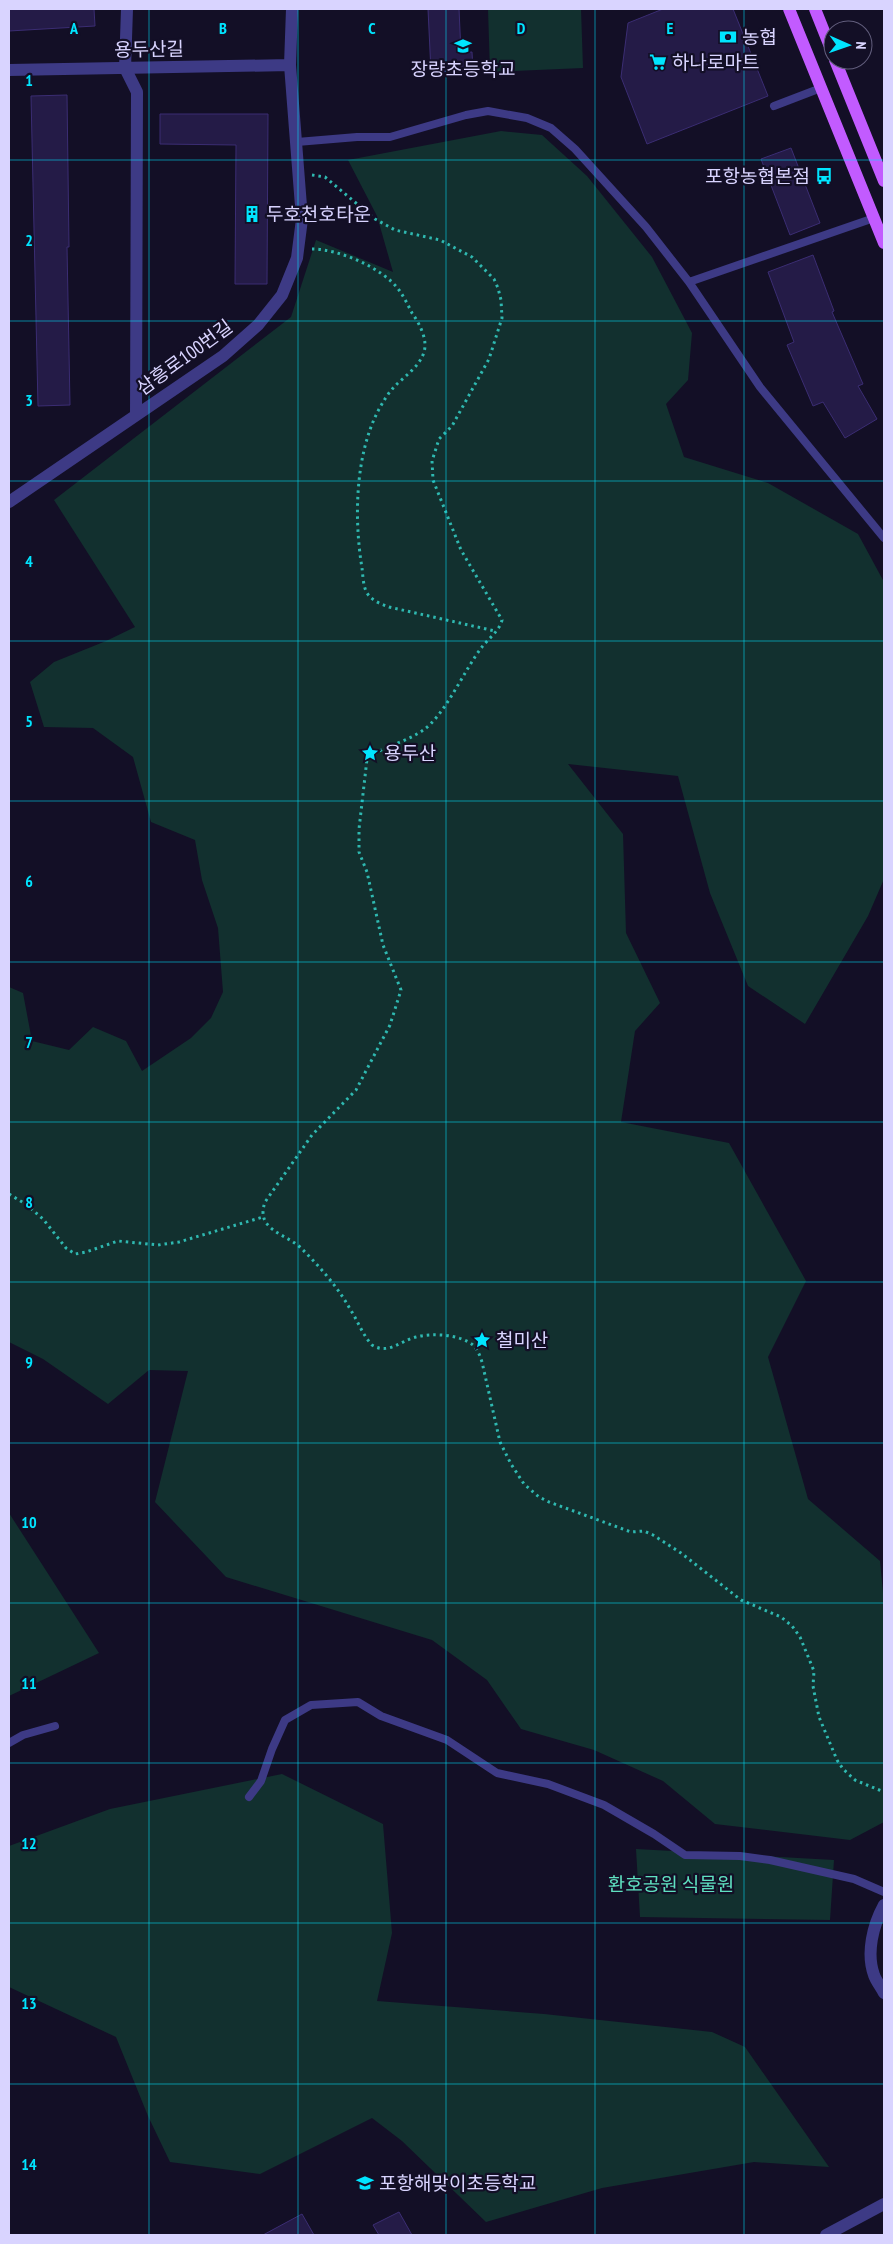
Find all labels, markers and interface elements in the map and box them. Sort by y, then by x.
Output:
text: A [69,18,79,38]
text: B [219,18,227,38]
text: C [368,18,376,38]
text: D [517,18,526,38]
text: E [667,18,674,38]
north arrow [823,20,873,70]
place label: 농협 [742,25,777,49]
bank icon: 농협 [718,27,738,47]
street label: 용두산길 [114,36,184,62]
school or university icon: 장량초등학교 [453,36,473,56]
text: N [852,41,870,50]
place label: 하나로마트 [672,50,759,74]
supermarket icon: 하나로마트 [648,52,668,72]
place label: 장량초등학교 [411,57,515,81]
text: 1 [25,70,33,90]
place label: 포항농협본점 [705,164,810,188]
bus stop icon: 포항농협본점 [814,166,834,186]
place label: 두호천호타운 [266,202,371,226]
building icon: 두호천호타운 [242,204,262,224]
text: 2 [25,230,33,250]
street label: 삼흥로100번길 [131,314,237,400]
text: 3 [25,390,33,410]
text: 4 [25,551,33,571]
text: 5 [25,711,33,731]
place label: 용두산 [384,741,436,765]
place icon: 용두산 [360,743,380,763]
text: 6 [25,871,33,891]
text: 7 [25,1032,33,1052]
text: 8 [25,1192,33,1212]
place label: 철미산 [496,1328,548,1352]
place icon: 철미산 [472,1330,492,1350]
text: 9 [25,1352,33,1372]
text: 10 [21,1512,37,1532]
text: 11 [21,1673,37,1693]
text: 12 [21,1833,37,1853]
park label: 환호공원 식물원 [608,1872,734,1896]
text: 13 [21,1993,37,2013]
text: 14 [21,2154,37,2174]
place label: 포항해맞이초등학교 [379,2171,536,2195]
school or university icon: 포항해맞이초등학교 [355,2173,375,2193]

